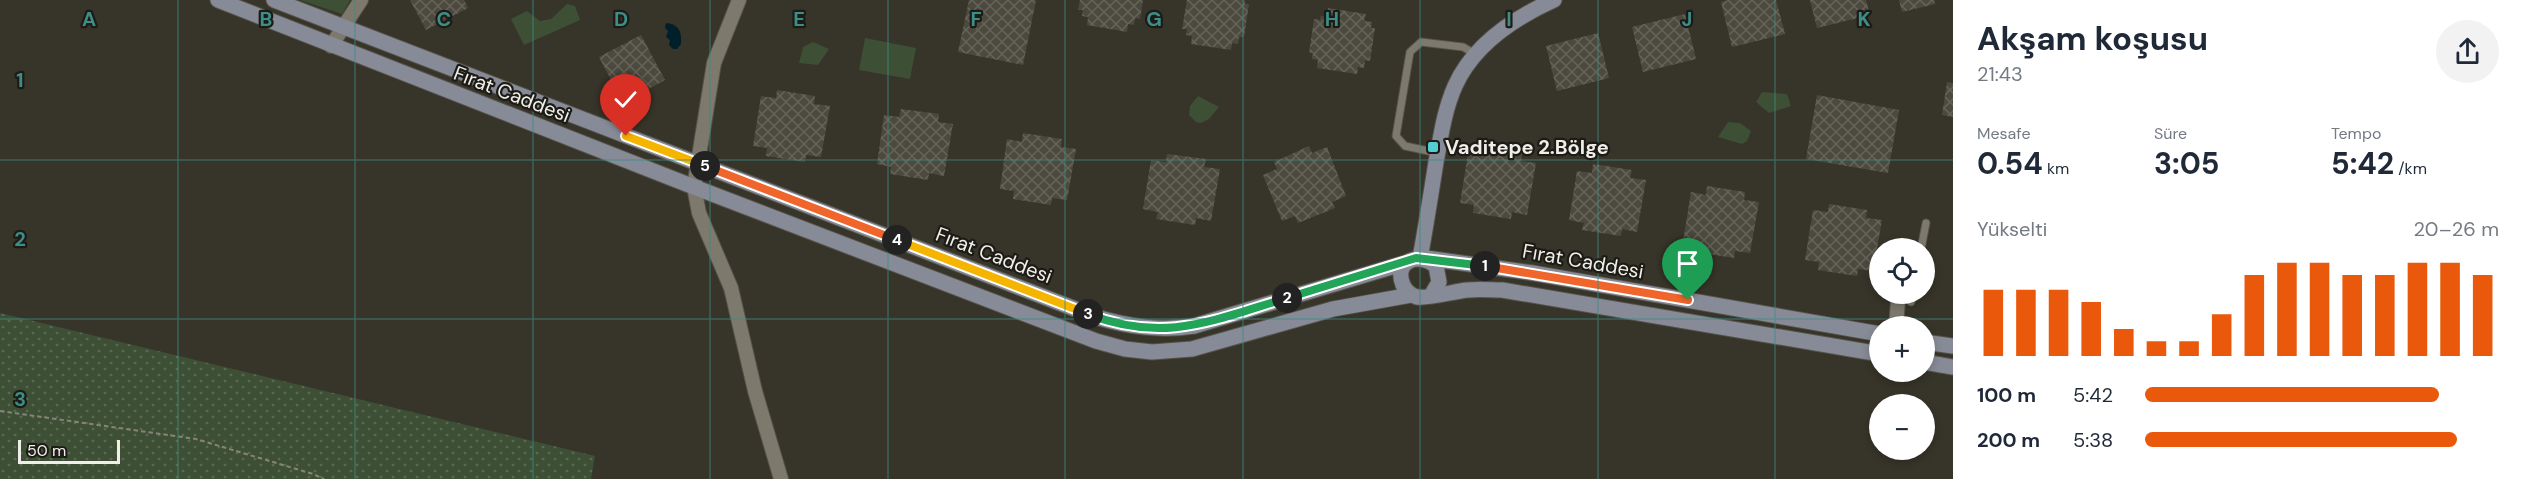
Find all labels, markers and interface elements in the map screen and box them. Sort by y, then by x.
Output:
text: A [82,6,96,32]
text: B [260,6,272,32]
text: C [437,6,451,32]
text: D [614,6,628,32]
text: E [793,6,805,32]
text: F [970,6,982,32]
text: G [1146,6,1162,32]
text: H [1325,6,1339,32]
text: I [1506,6,1512,32]
text: J [1682,6,1692,32]
text: K [1857,6,1871,32]
text: Akşam koşusu [1977,17,2208,60]
button: share [2436,20,2499,83]
street label: Fırat Caddesi [450,60,574,128]
text: 21:43 [1977,61,2023,87]
text: 1 [16,67,24,93]
pin [600,74,651,136]
icon: check [609,83,642,116]
text: Mesafe [1977,123,2031,144]
text: Süre [2154,123,2187,144]
text: Tempo [2331,123,2381,144]
place label: Vaditepe 2.Bölge [1445,134,1609,160]
marker: Vaditepe 2.Bölge [1426,140,1440,154]
text: 0.54 [1977,144,2043,183]
text: 3:05 [2154,144,2220,183]
text: 5:42 [2331,144,2394,183]
pin: 5 [690,151,720,181]
text: 5 [700,155,710,176]
text: km [2043,158,2069,179]
text: /km [2394,158,2427,179]
text: Yükselti [1977,216,2047,242]
text: 20–26 m [2413,216,2499,242]
street label: Fırat Caddesi [932,221,1056,289]
pin: 4 [882,225,912,255]
text: 2 [14,226,26,252]
text: 4 [892,229,902,250]
street label: Fırat Caddesi [1520,238,1646,284]
pin [1662,238,1713,300]
map controls [1869,238,1935,460]
button: locate [1869,238,1935,304]
icon: arrive [1671,247,1704,280]
pin: 1 [1470,251,1500,281]
text: 1 [1482,255,1488,276]
pin: 2 [1272,283,1302,313]
text: 2 [1282,287,1292,308]
pin: 3 [1073,299,1103,329]
text: 3 [1083,303,1093,324]
button: + [1869,316,1935,382]
text: 100 m [1977,382,2036,408]
text: 5:42 [2073,382,2113,408]
text: 3 [14,386,26,412]
button: − [1869,394,1935,460]
text: 200 m [1977,427,2040,453]
text: 5:38 [2073,427,2113,453]
scale bar [18,437,120,464]
text: 50 m [27,440,66,461]

